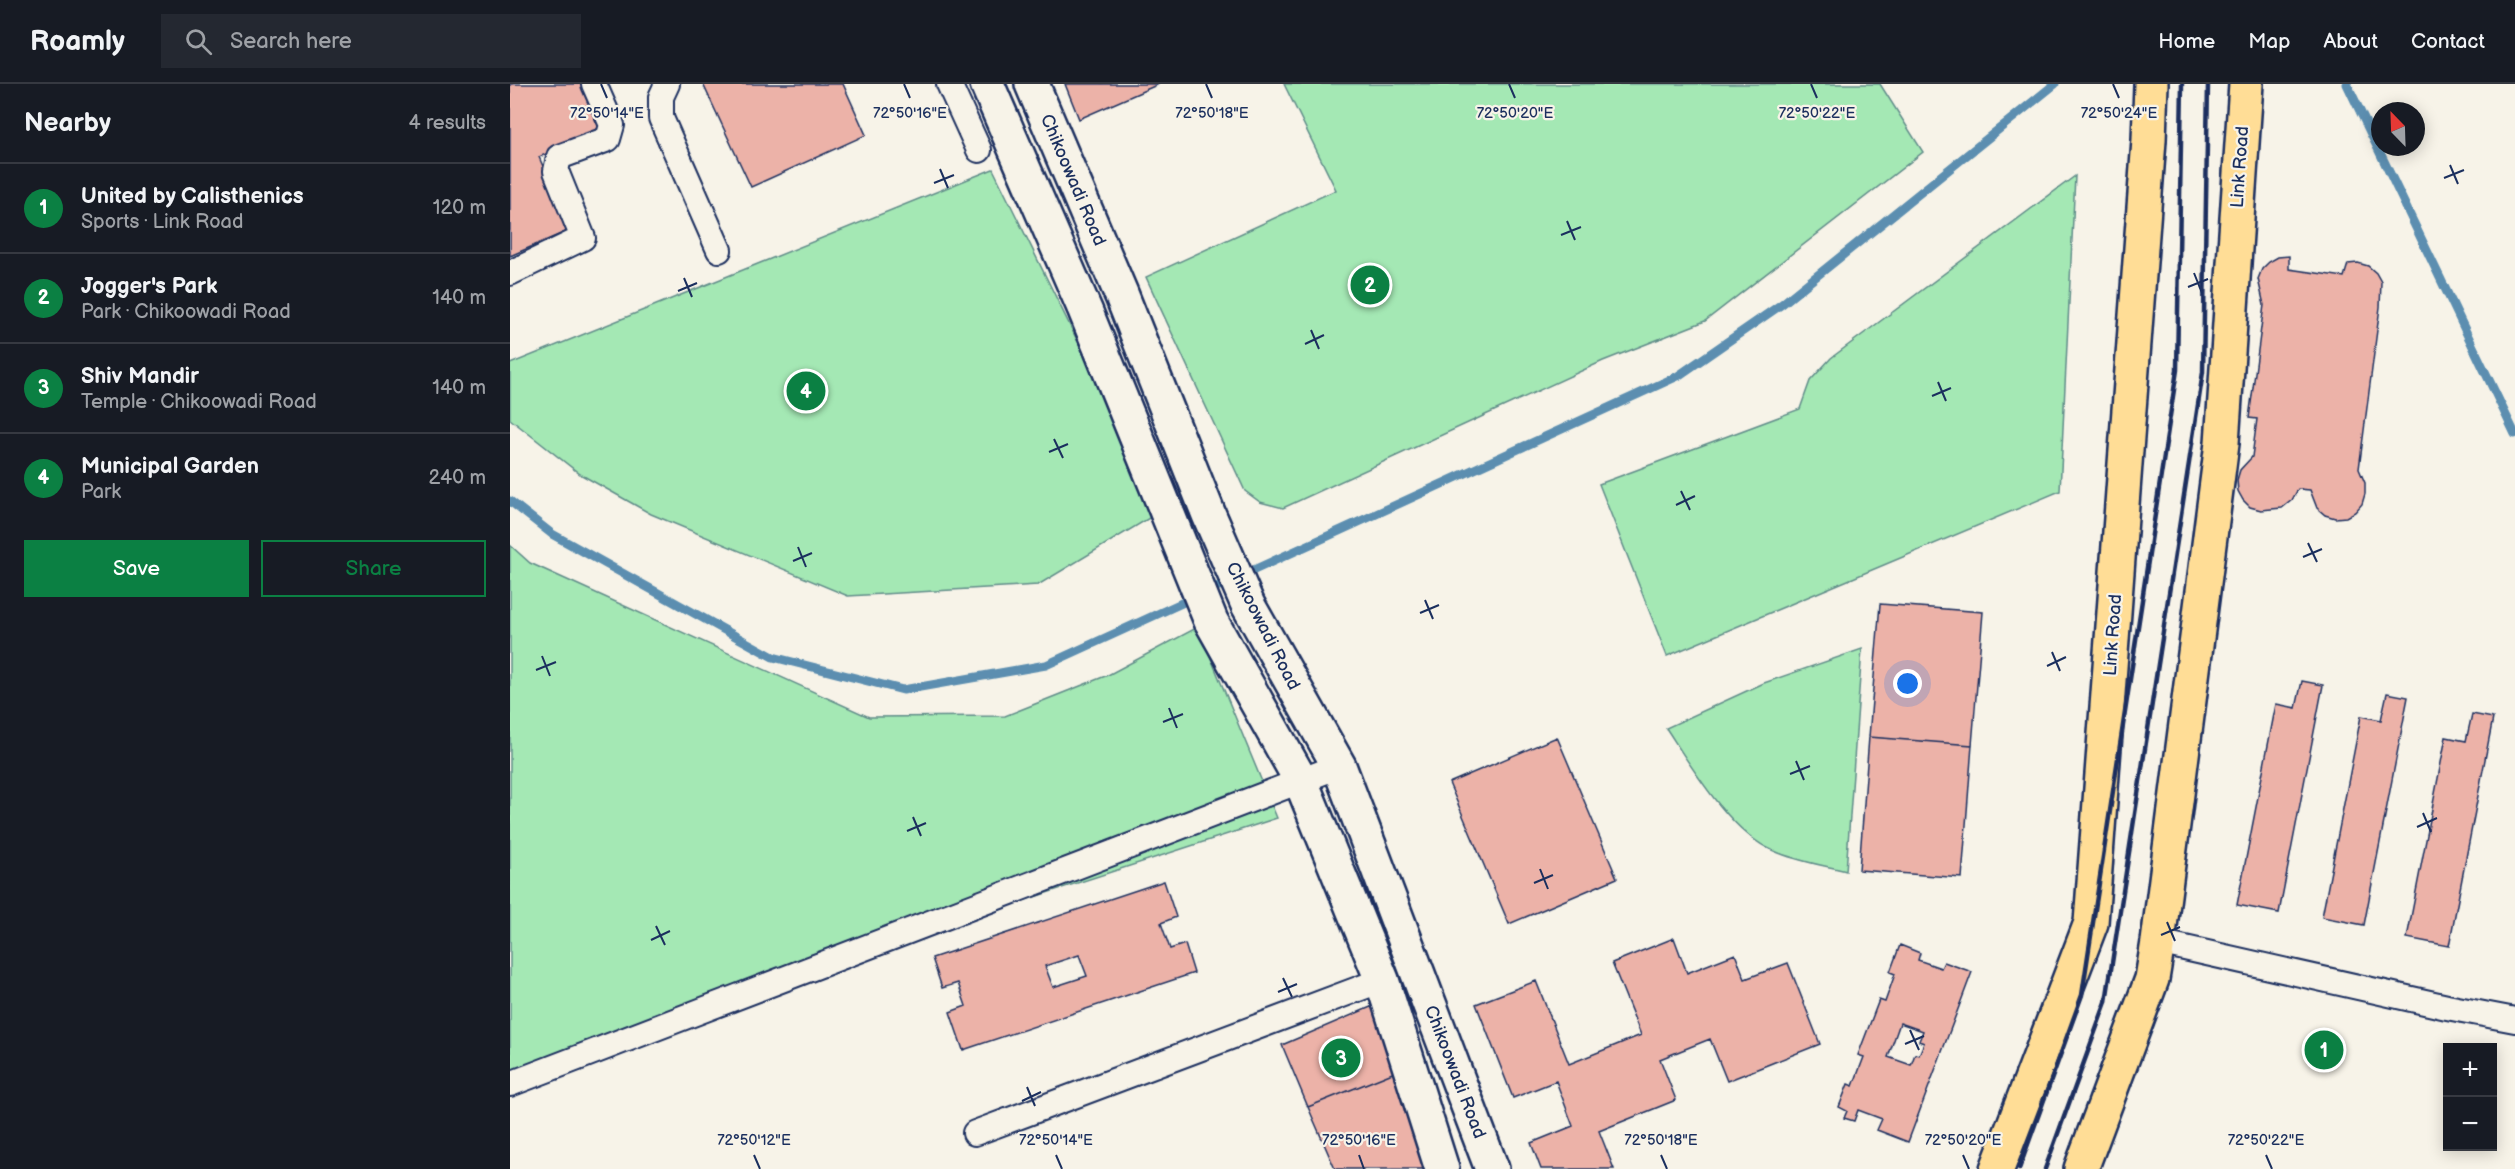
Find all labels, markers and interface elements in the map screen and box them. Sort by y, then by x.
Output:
search box [161,14,581,68]
text: Roamly [30,25,125,58]
icon: search [182,25,215,58]
text: Search here [230,28,352,55]
text: Home [2158,29,2215,54]
text: Map [2248,29,2290,54]
text: About [2323,29,2378,54]
text: Contact [2411,29,2485,54]
north arrow [2371,102,2425,156]
text: 72°50'14"E [570,104,644,123]
text: 72°50'16"E [873,104,947,123]
text: 72°50'18"E [1175,104,1249,123]
text: 72°50'20"E [1477,104,1553,123]
text: 72°50'22"E [1779,104,1855,123]
text: 72°50'24"E [2081,104,2157,123]
text: Nearby [24,108,111,139]
text: 4 results [408,111,486,135]
street label: Chikoowadi Road [1036,111,1110,249]
street label: Link Road [2227,125,2253,209]
text: United by Calisthenics [81,183,304,210]
text: 1 [39,196,48,220]
text: 120 m [433,196,486,220]
text: Sports · Link Road [81,210,243,234]
pin: 2 [1350,262,1390,308]
text: Jogger's Park [81,273,217,300]
text: 2 [38,286,49,310]
text: 140 m [432,286,486,310]
text: Park · Chikoowadi Road [81,300,291,324]
text: Shiv Mandir [81,363,199,390]
pin: 4 [786,368,826,414]
text: 3 [38,376,49,400]
text: 140 m [432,376,486,400]
text: Temple · Chikoowadi Road [81,390,317,414]
text: Municipal Garden [81,453,259,480]
text: 4 [38,466,49,490]
text: 240 m [429,466,486,490]
text: Park [81,480,121,504]
button: Save [24,540,249,597]
button: Share [261,540,486,597]
street label: Chikoowadi Road [1222,558,1304,694]
street label: Link Road [2100,593,2126,677]
your location [1893,669,1922,698]
street label: Chikoowadi Road [1420,1002,1490,1142]
pin: 1 [2304,1028,2344,1072]
pin: 3 [1322,1036,1360,1080]
map controls [2443,1043,2497,1151]
button: + [2443,1043,2497,1097]
button: − [2443,1097,2497,1151]
text: 72°50'12"E [717,1131,791,1150]
text: 72°50'14"E [1019,1131,1093,1150]
text: 72°50'16"E [1322,1131,1396,1150]
text: 72°50'18"E [1624,1131,1698,1150]
text: 72°50'20"E [1925,1131,2001,1150]
text: 72°50'22"E [2228,1131,2304,1150]

